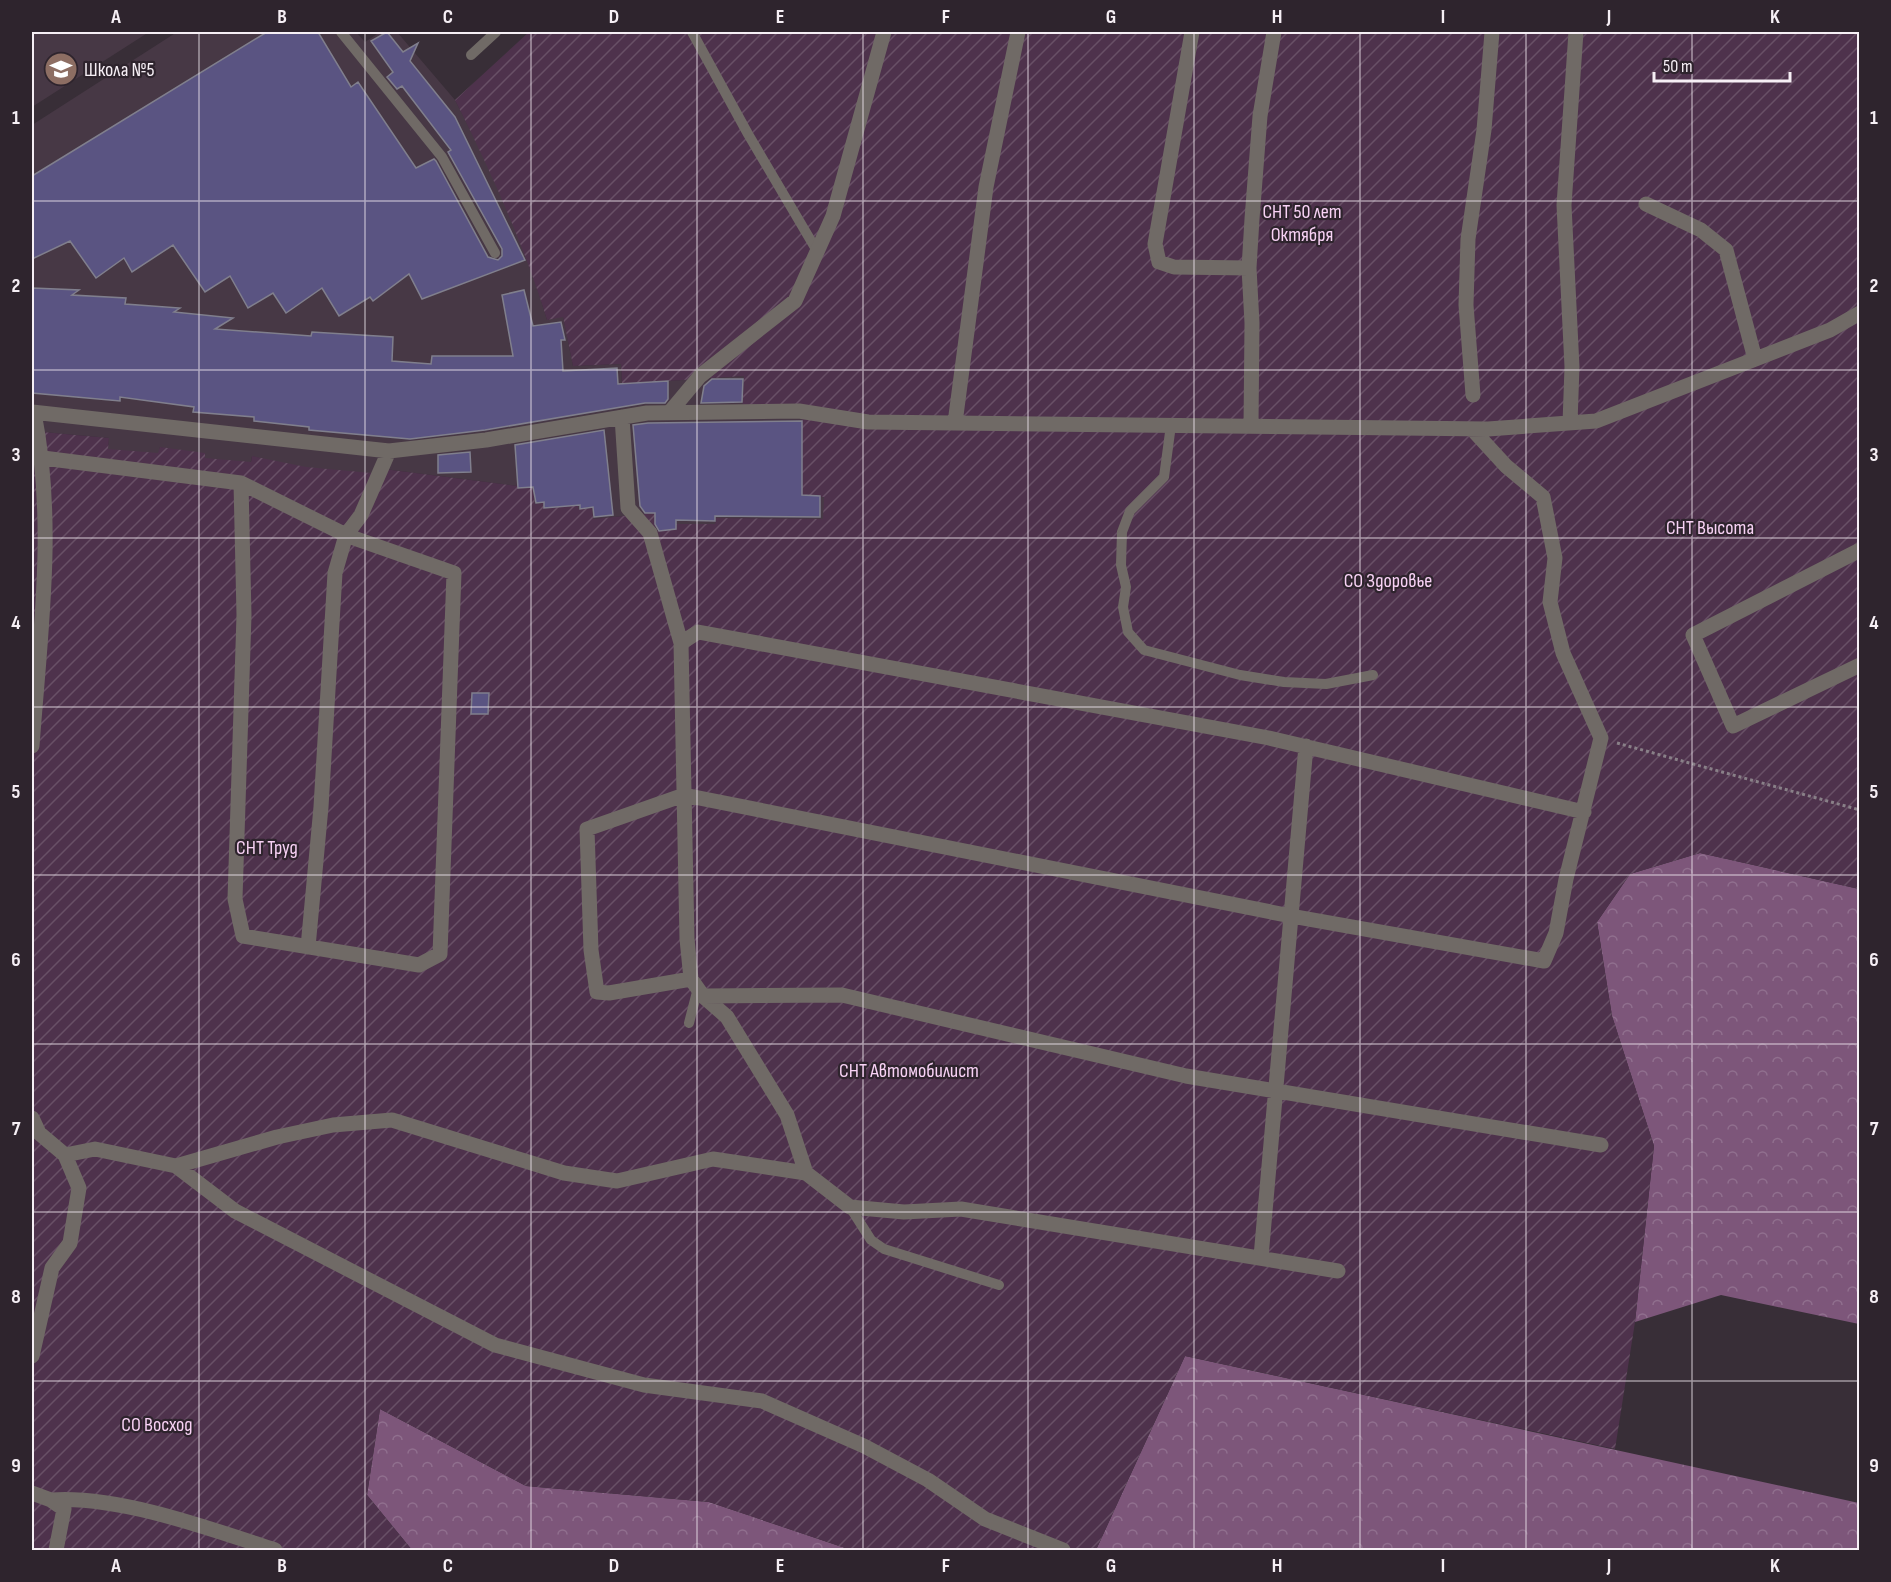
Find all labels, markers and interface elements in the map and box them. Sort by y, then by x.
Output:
text: A [110,5,121,29]
text: B [277,5,287,29]
text: C [443,5,453,29]
text: D [609,5,619,29]
text: E [776,5,784,29]
text: F [942,5,950,29]
text: G [1106,5,1116,29]
text: H [1272,5,1282,29]
text: I [1441,5,1445,29]
text: J [1606,5,1611,29]
text: K [1770,5,1780,29]
scale bar [1654,45,1790,83]
school or university icon: Школа №5 [43,51,79,87]
text: 50 m [1663,56,1693,77]
place label: Школа №5 [84,58,155,82]
text: 1 [12,106,20,130]
text: 1 [1870,106,1878,130]
park label: СНТ 50 лет Октября [1262,200,1342,247]
text: 2 [12,274,20,298]
text: 2 [1870,274,1878,298]
text: 3 [12,443,21,467]
text: 3 [1870,443,1879,467]
park label: СНТ Высота [1666,516,1754,540]
park label: СО Здоровье [1344,569,1432,593]
text: 4 [11,611,21,635]
text: 4 [1869,611,1879,635]
text: 5 [12,780,21,804]
text: 5 [1870,780,1879,804]
park label: СНТ Труд [236,836,298,860]
text: 6 [11,948,21,972]
text: 6 [1869,948,1879,972]
park label: СНТ Автомобилист [839,1059,979,1083]
text: 7 [12,1117,21,1141]
text: 7 [1870,1117,1879,1141]
text: 8 [11,1285,21,1309]
text: 8 [1869,1285,1879,1309]
park label: СО Восход [121,1413,193,1437]
text: 9 [11,1454,21,1478]
text: 9 [1869,1454,1879,1478]
text: A [110,1554,121,1578]
text: B [277,1554,287,1578]
text: C [443,1554,453,1578]
text: D [609,1554,619,1578]
text: E [776,1554,784,1578]
text: F [942,1554,950,1578]
text: G [1106,1554,1116,1578]
text: H [1272,1554,1282,1578]
text: I [1441,1554,1445,1578]
text: J [1606,1554,1611,1578]
text: K [1770,1554,1780,1578]

